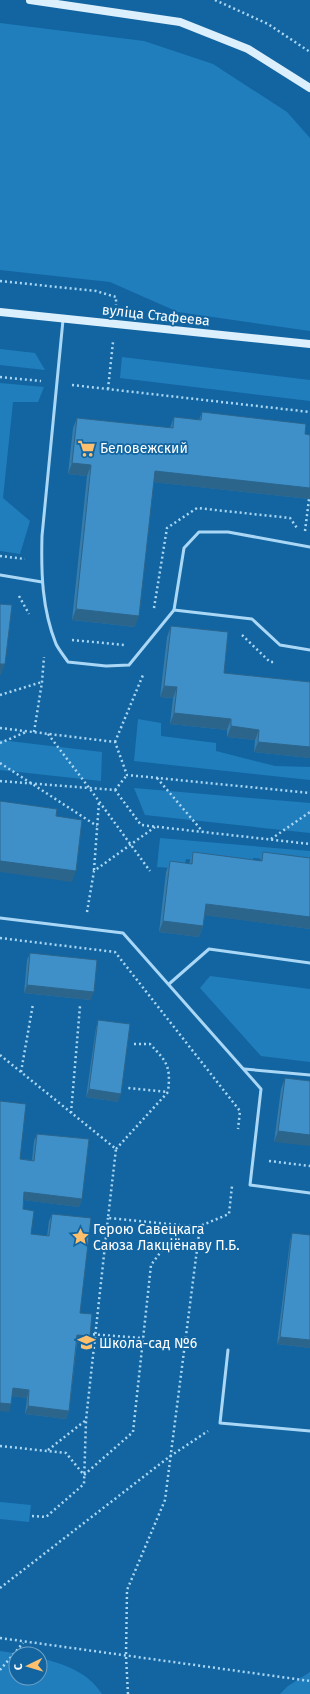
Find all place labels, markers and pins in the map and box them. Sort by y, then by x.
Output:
supermarket icon: Беловежский [77,438,97,458]
place label: Беловежский [100,440,188,457]
place label: Герою Савецкага Саюза Лакціёнаву П.Б. [93,1221,240,1254]
place icon: Герою Савецкага Саюза Лакціёнаву П.Б. [70,1227,90,1247]
school or university icon: Школа-сад №6 [76,1333,96,1353]
place label: Школа-сад №6 [99,1335,197,1352]

